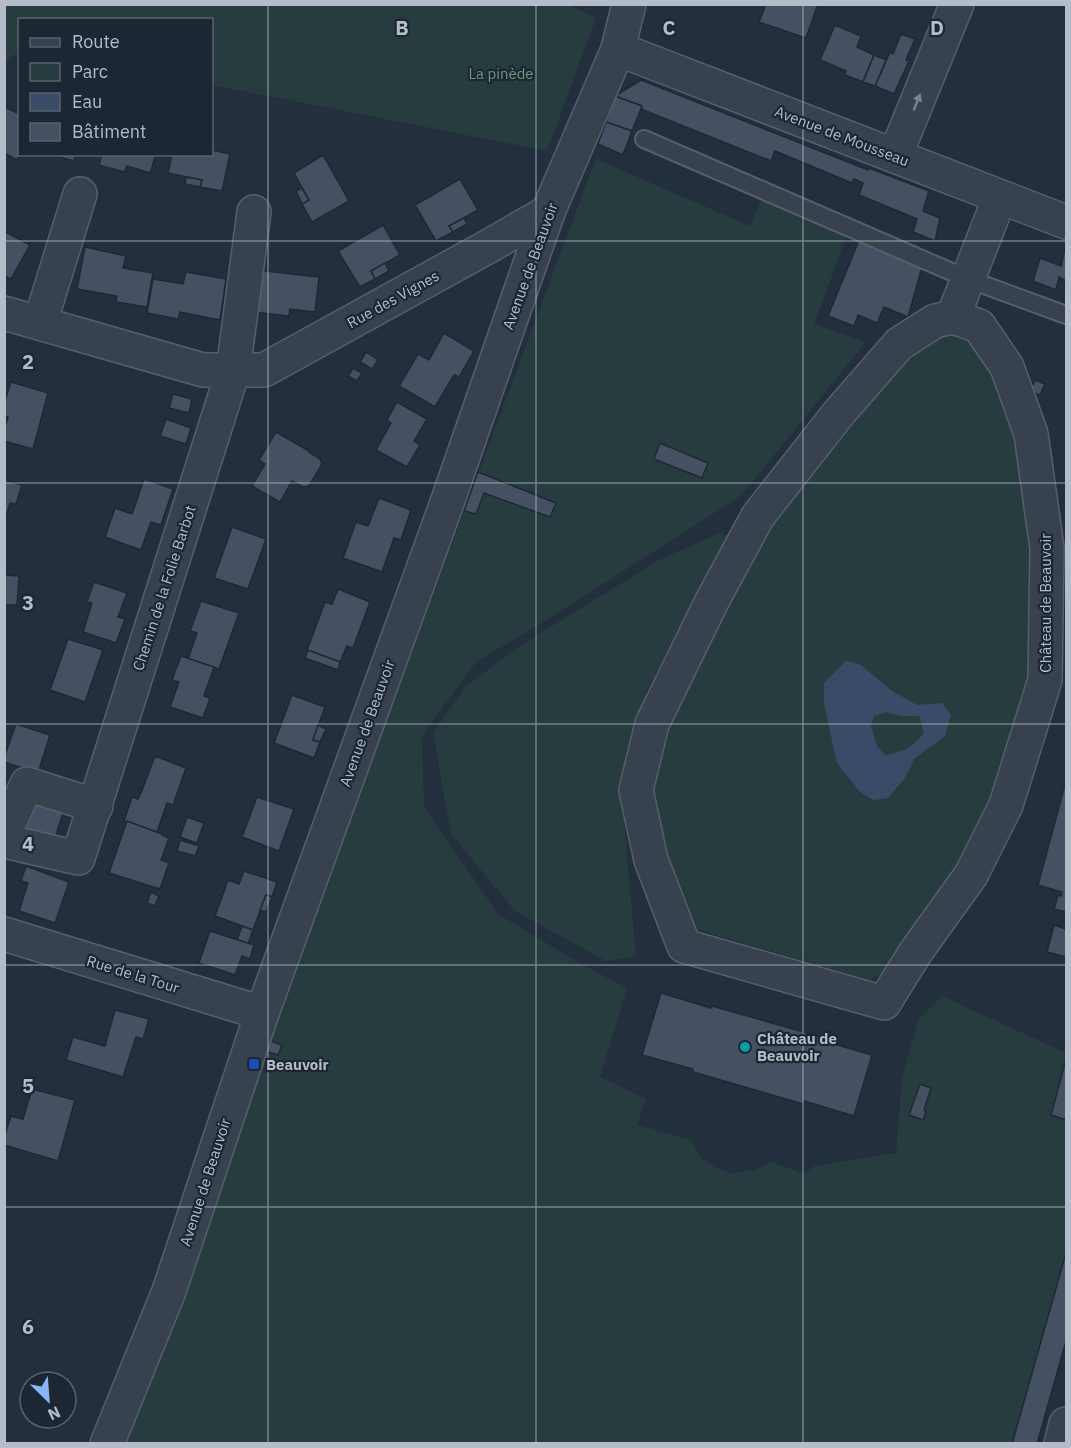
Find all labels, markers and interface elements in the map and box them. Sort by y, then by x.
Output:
text: B [395,14,409,41]
text: C [662,14,676,41]
text: D [930,14,944,41]
legend [18,18,213,156]
text: Route [72,30,120,53]
text: Parc [72,60,108,83]
park label: La pinède [468,64,534,83]
text: Eau [72,90,102,113]
one-way arrow [913,93,922,111]
street label: Avenue de Mousseau [772,102,912,170]
text: Bâtiment [72,120,146,143]
street label: Avenue de Beauvoir [498,200,562,332]
street label: Rue des Vignes [344,266,442,332]
text: 2 [22,348,34,375]
street label: Chemin de la Folie Barbot [128,503,200,673]
street label: Château de Beauvoir [1036,533,1055,673]
text: 3 [22,589,34,616]
street label: Avenue de Beauvoir [335,657,399,789]
text: 4 [22,830,34,857]
street label: Rue de la Tour [84,951,182,997]
place label: Château de Beauvoir [757,1029,837,1065]
marker: Château de Beauvoir [738,1040,752,1054]
place label: Beauvoir [266,1055,329,1074]
marker: Beauvoir [247,1057,261,1071]
text: 5 [22,1072,34,1099]
street label: Avenue de Beauvoir [175,1115,235,1248]
text: 6 [22,1313,34,1340]
north arrow [18,1370,78,1430]
text: N [45,1402,64,1425]

